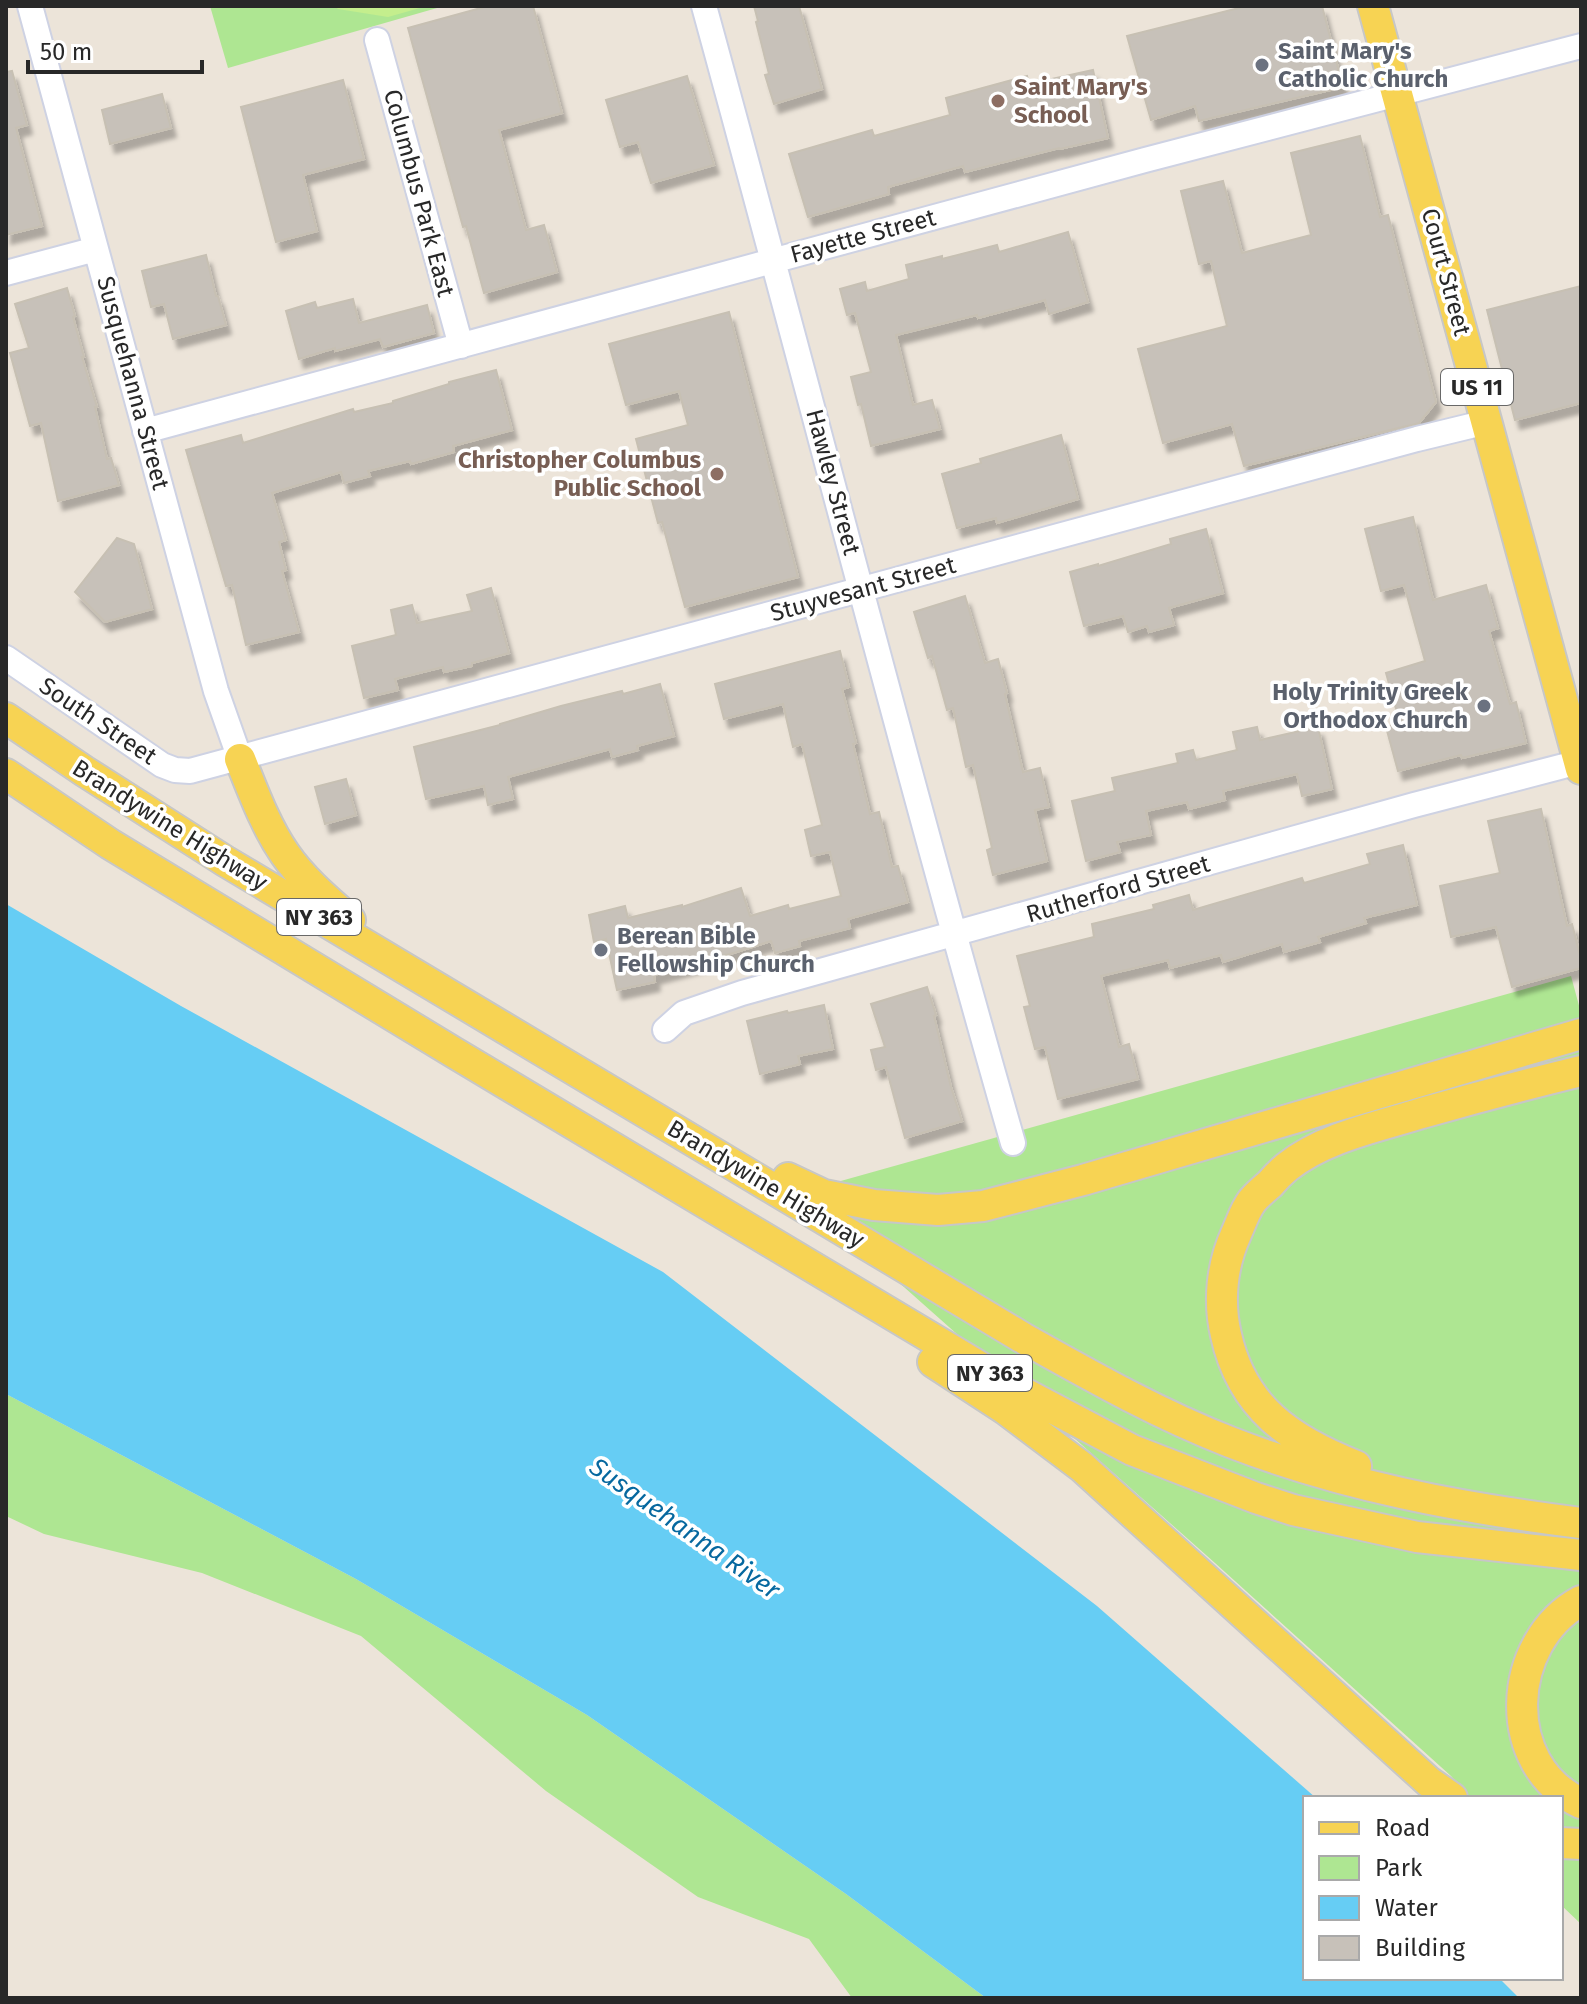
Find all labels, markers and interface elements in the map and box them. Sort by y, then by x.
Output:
scale bar [28,24,202,74]
place label: Saint Mary's Catholic Church [1278,37,1448,93]
text: 50 m [40,38,92,66]
marker: Saint Mary's Catholic Church [1253,56,1271,74]
place label: Saint Mary's School [1014,73,1148,129]
street label: Columbus Park East [378,86,460,300]
marker: Saint Mary's School [989,92,1007,110]
street label: Fayette Street [787,203,939,269]
street label: Court Street [1416,205,1476,339]
street label: Susquehanna Street [91,273,175,493]
road number: US 11 [1441,369,1513,405]
street label: Hawley Street [800,406,866,558]
place label: Christopher Columbus Public School [458,446,702,502]
marker: Christopher Columbus Public School [708,465,726,483]
street label: Stuyvesant Street [767,551,959,627]
street label: South Street [34,672,162,771]
place label: Holy Trinity Greek Orthodox Church [1272,678,1469,734]
marker: Holy Trinity Greek Orthodox Church [1475,697,1493,715]
street label: Brandywine Highway [67,754,273,897]
street label: Rutherford Street [1023,849,1213,929]
road number: NY 363 [277,899,361,935]
place label: Berean Bible Fellowship Church [617,922,815,978]
marker: Berean Bible Fellowship Church [592,941,610,959]
street label: Brandywine Highway [662,1114,870,1254]
road number: NY 363 [948,1355,1032,1391]
water label: Susquehanna River [583,1451,787,1606]
legend [1303,1796,1563,1980]
text: Road [1375,1814,1430,1842]
text: Park [1375,1854,1423,1882]
text: Water [1375,1894,1439,1922]
text: Building [1375,1934,1465,1962]

